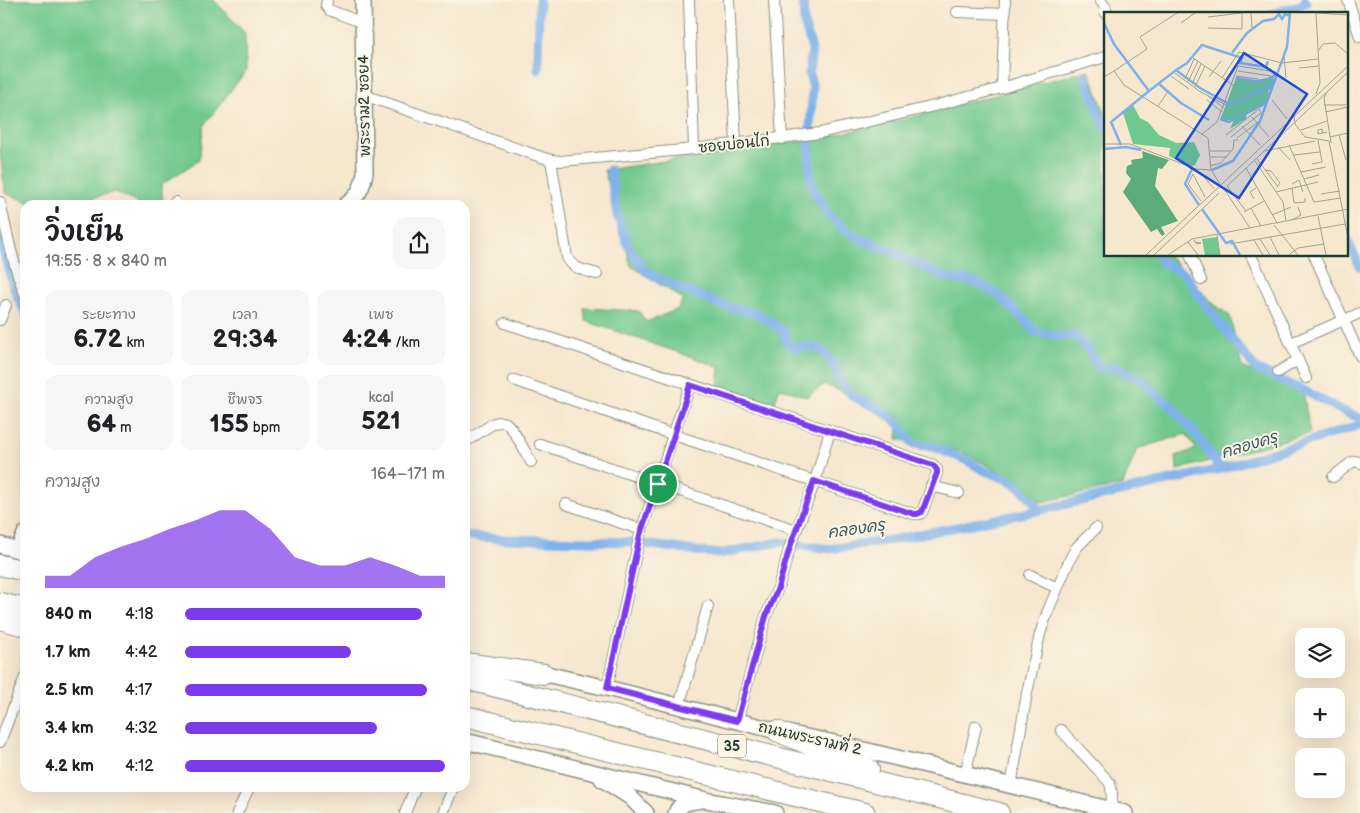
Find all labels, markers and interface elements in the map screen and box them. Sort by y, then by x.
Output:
inset map [1104,12,1348,256]
street label: พระราม2 ซอย4 [354,55,375,157]
street label: ซอยบ่อนไก่ [697,130,771,158]
text: วิ่งเย็น [45,216,123,249]
button: share [393,217,445,269]
text: 19:55 · 8 × 840 m [45,252,167,271]
text: ระยะทาง [82,306,136,323]
text: เวลา [232,306,258,323]
text: เพซ [369,306,393,323]
text: 6.72 [73,324,123,355]
text: 29:34 [213,324,277,355]
text: 4:24 [342,324,391,355]
text: km [123,334,145,351]
text: /km [391,334,420,351]
text: kcal [368,389,394,406]
text: ความสูง [85,391,133,408]
text: ชีพจร [227,391,263,408]
text: 521 [361,406,401,437]
text: 64 [86,409,116,440]
text: 155 [210,409,249,440]
text: m [116,419,132,436]
text: bpm [249,419,280,436]
water label: คลองครุ [1219,427,1282,465]
pin [637,463,679,505]
text: 164–171 m [371,465,445,484]
icon: arrive [644,470,672,498]
text: ความสูง [45,473,100,492]
water label: คลองครุ [826,516,888,545]
text: 840 m [45,605,92,624]
text: 4:18 [125,605,154,624]
map controls [1295,628,1345,798]
button: layers [1295,628,1345,678]
text: 1.7 km [45,643,90,662]
text: 4:42 [125,643,157,662]
text: 2.5 km [45,681,94,700]
text: 4:17 [125,681,152,700]
button: + [1295,688,1345,738]
street label: ถนนพระรามที่ 2 [756,713,865,760]
text: 3.4 km [45,719,94,738]
text: 4:32 [125,719,157,738]
road number: 35 [718,734,746,758]
button: − [1295,748,1345,798]
text: 4.2 km [45,757,94,776]
text: 4:12 [125,757,154,776]

